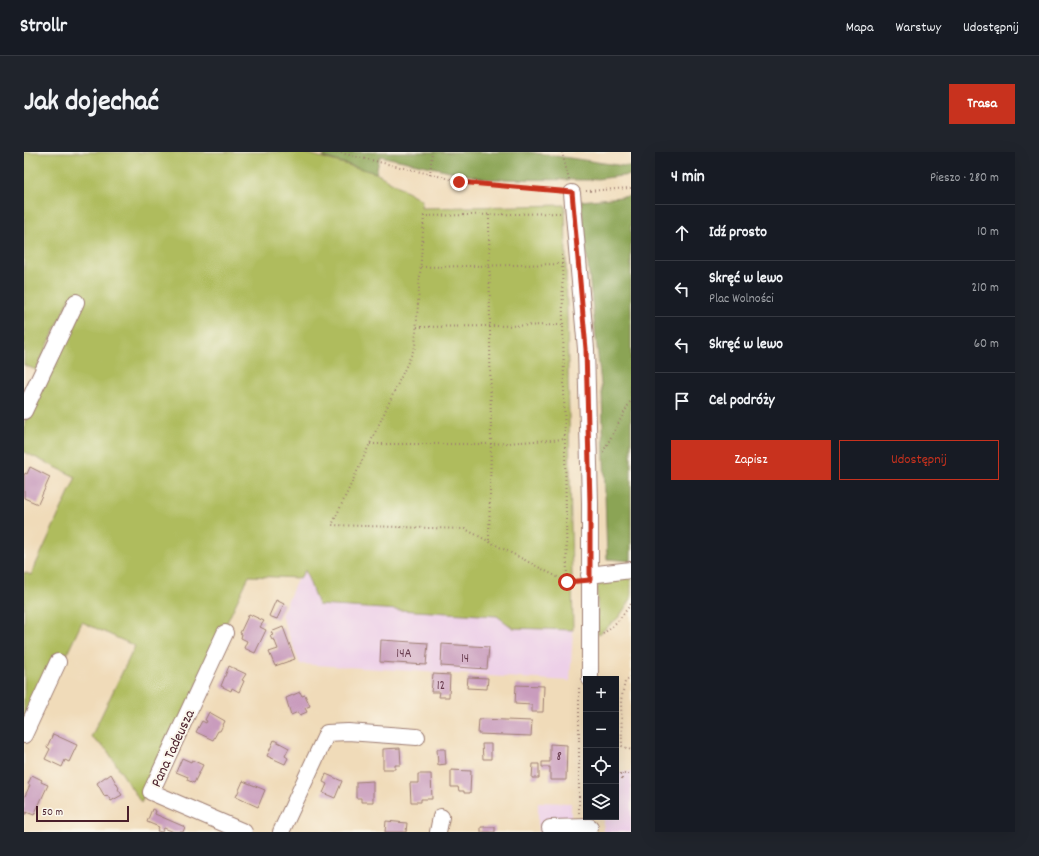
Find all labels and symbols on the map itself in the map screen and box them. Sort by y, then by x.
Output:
route end [450,173,468,191]
route start [558,573,576,591]
house number: 14A [396,645,412,664]
house number: 14 [461,650,469,669]
house number: 12 [437,677,445,696]
street label: Pana Tadeusza [146,706,202,791]
house number: 8 [556,748,562,767]
scale bar [36,804,129,823]

